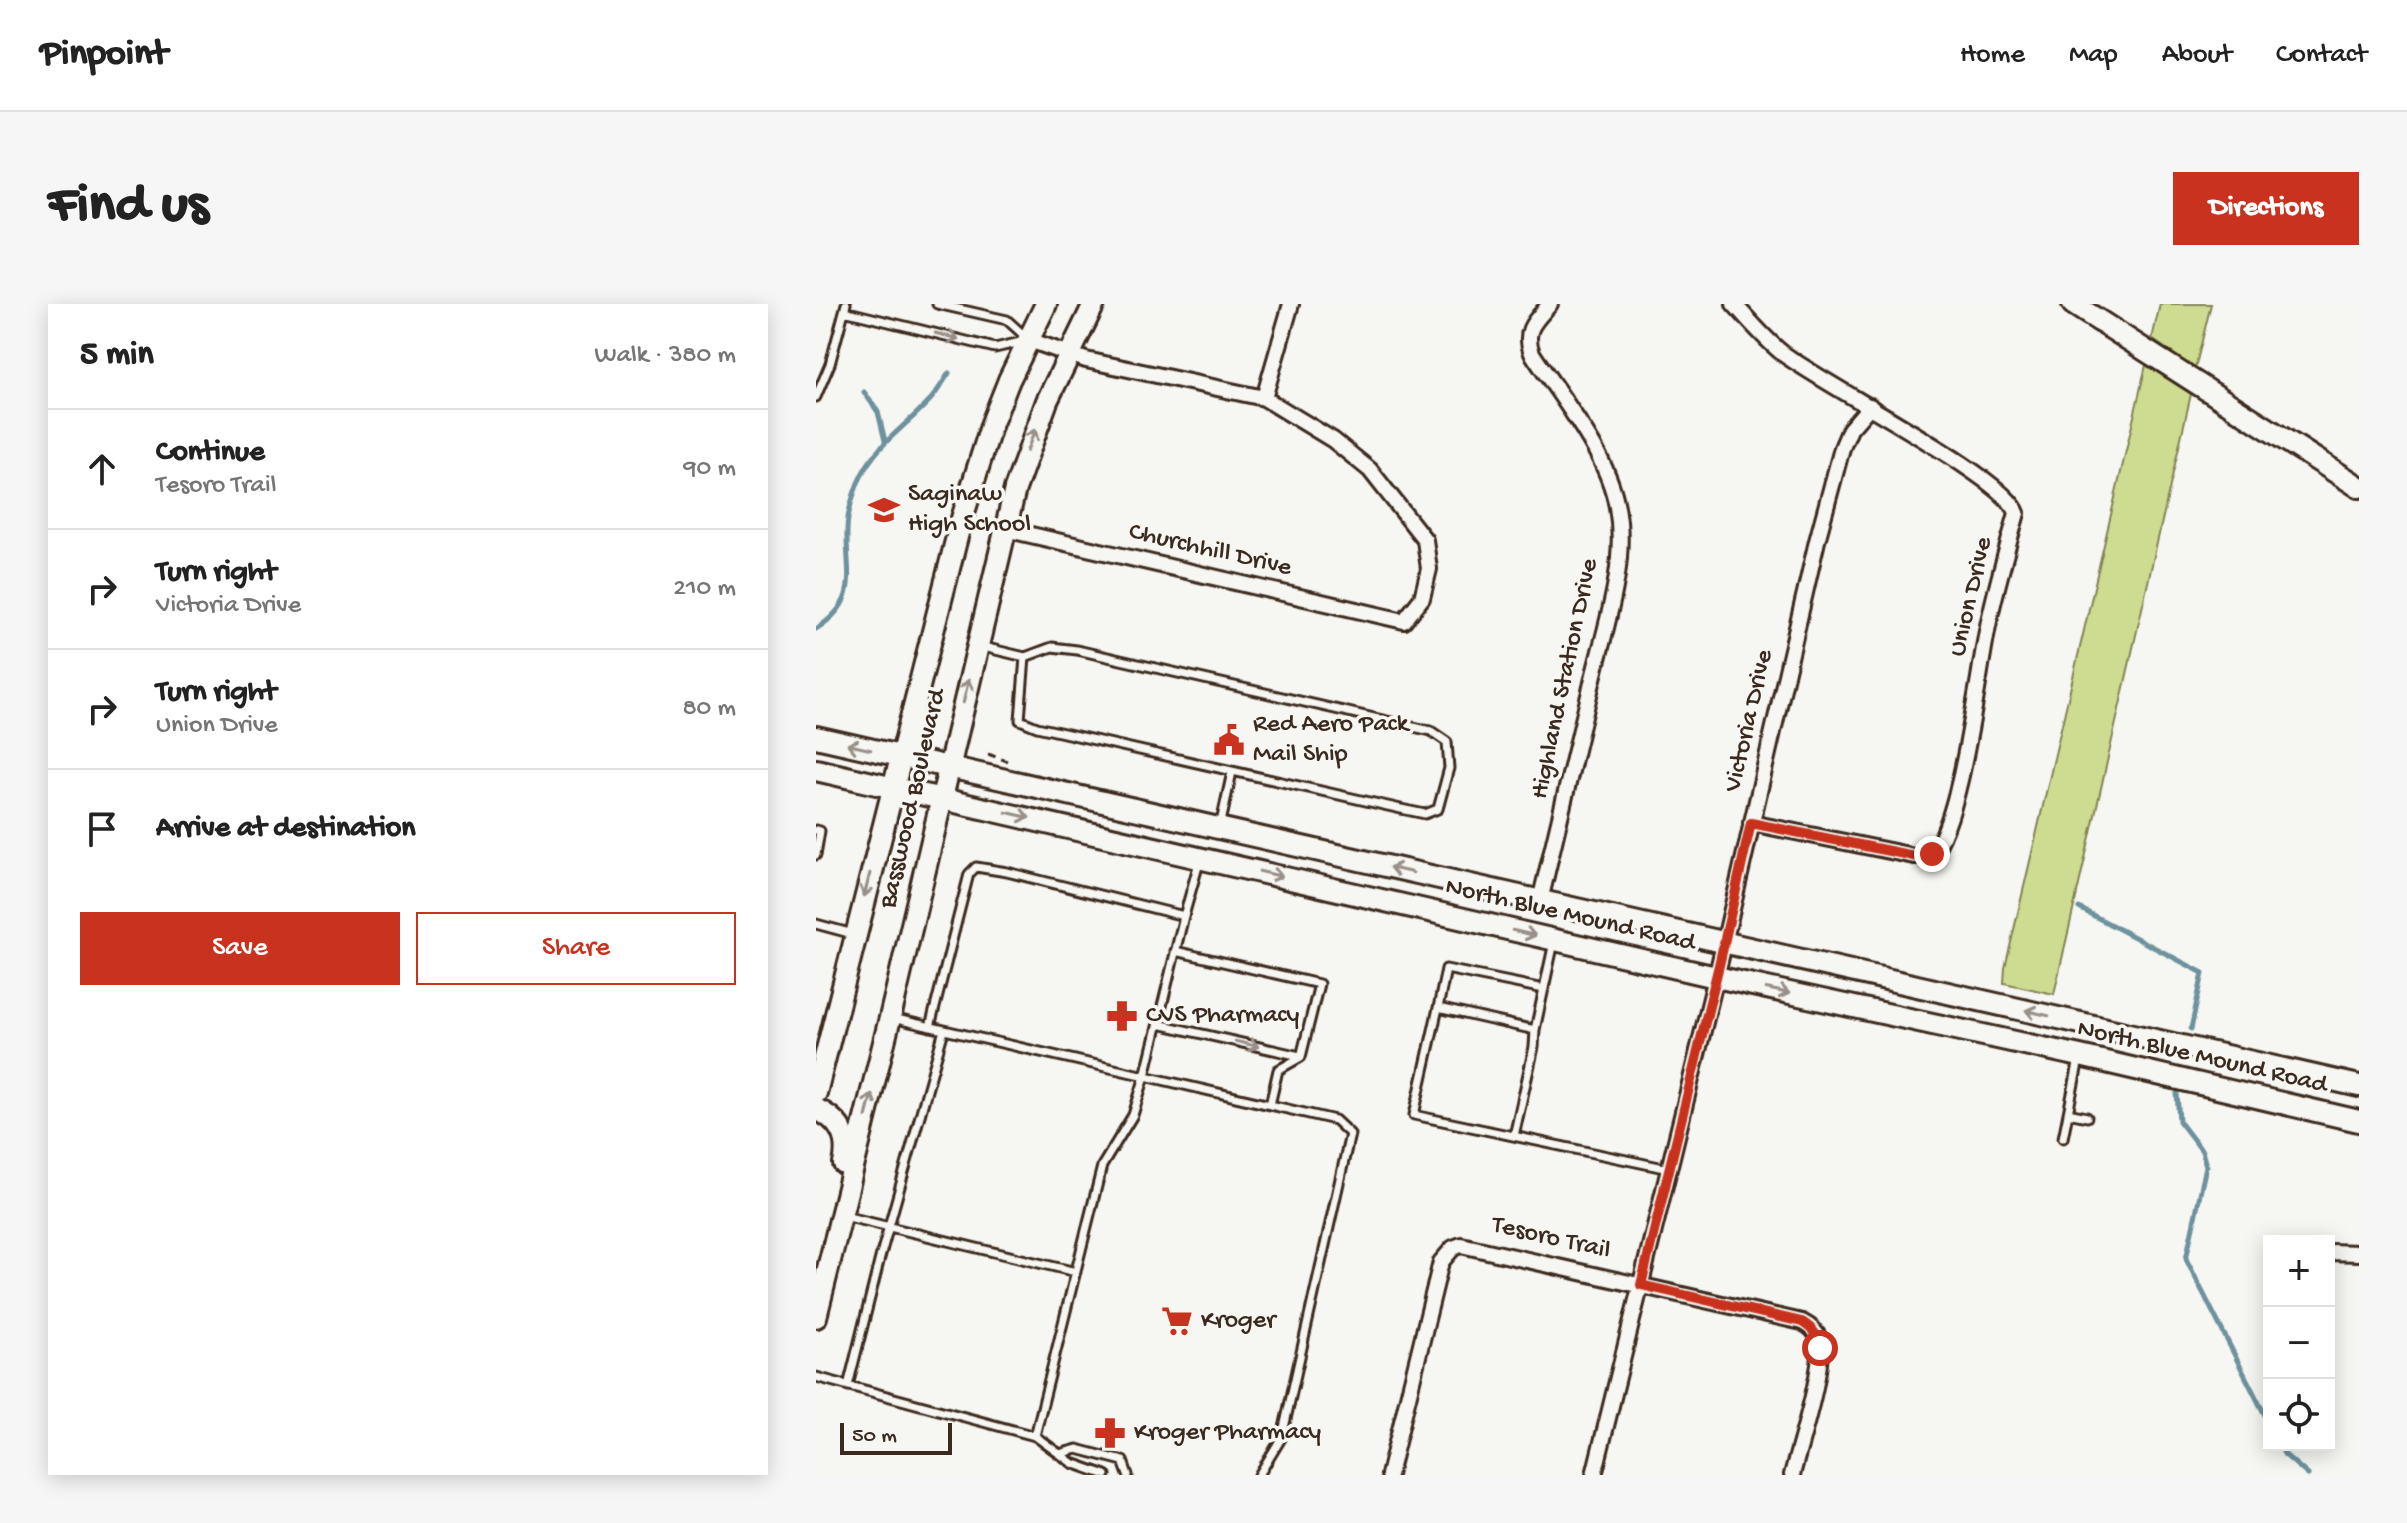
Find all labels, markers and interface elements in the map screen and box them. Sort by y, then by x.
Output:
text: Pinpoint [40,33,168,77]
text: Home [1960,39,2025,72]
text: Map [2069,39,2118,72]
text: About [2162,39,2232,72]
text: Contact [2276,39,2367,72]
button: Directions [2173,172,2359,245]
text: Find us [48,175,208,241]
one-way arrow [934,330,960,345]
text: 5 min [80,336,154,376]
text: Walk · 380 m [595,341,736,372]
one-way arrow [1025,428,1039,452]
text: Continue [156,436,265,471]
icon: ahead [80,447,124,491]
text: 90 m [684,454,736,485]
text: Tesoro Trail [156,471,276,502]
place label: Saginaw High School [908,480,1031,541]
school or university icon: Saginaw High School [867,493,901,527]
street label: Churchhill Drive [1126,517,1295,585]
street label: Union Drive [1943,534,2001,660]
street label: Highland Station Drive [1525,555,1607,802]
text: Turn right [156,556,276,591]
icon: right [80,567,124,611]
text: 210 m [673,574,736,605]
text: Victoria Drive [156,591,301,622]
street label: Victoria Drive [1718,646,1782,796]
text: Turn right [156,676,276,711]
one-way arrow [959,679,974,704]
street label: Basswood Boulevard [873,685,955,913]
icon: right [80,687,124,731]
text: 80 m [682,694,736,725]
place label: Red Aero Pack Mail Ship [1253,710,1411,771]
text: Union Drive [156,711,278,742]
public building icon: Red Aero Pack Mail Ship [1212,723,1246,757]
one-way arrow [846,739,872,754]
icon: arrive [80,807,124,851]
one-way arrow [1004,808,1030,823]
text: Arrive at destination [156,812,416,847]
route end [1914,836,1950,872]
one-way arrow [1389,862,1414,877]
one-way arrow [1258,867,1283,882]
one-way arrow [859,872,874,898]
street label: North Blue Mound Road [1442,872,1700,960]
button: Save [80,912,400,985]
button: Share [416,912,736,985]
one-way arrow [1511,926,1537,941]
one-way arrow [1764,984,1790,999]
pharmacy icon: CVS Pharmacy [1105,999,1139,1033]
place label: CVS Pharmacy [1146,1001,1299,1032]
one-way arrow [2025,1005,2051,1020]
street label: North Blue Mound Road [2074,1014,2332,1102]
one-way arrow [1233,1037,1259,1052]
one-way arrow [862,1093,877,1118]
street label: Tesoro Trail [1487,1210,1613,1268]
map controls [2263,1235,2335,1451]
button: + [2263,1235,2335,1307]
supermarket icon: Kroger [1160,1304,1194,1338]
place label: Kroger [1201,1306,1278,1337]
button: − [2263,1307,2335,1379]
route start [1802,1330,1838,1366]
button: locate [2263,1379,2335,1451]
pharmacy icon: Kroger Pharmacy [1093,1416,1127,1450]
place label: Kroger Pharmacy [1134,1418,1321,1449]
scale bar [840,1419,952,1455]
text: 50 m [852,1424,897,1450]

